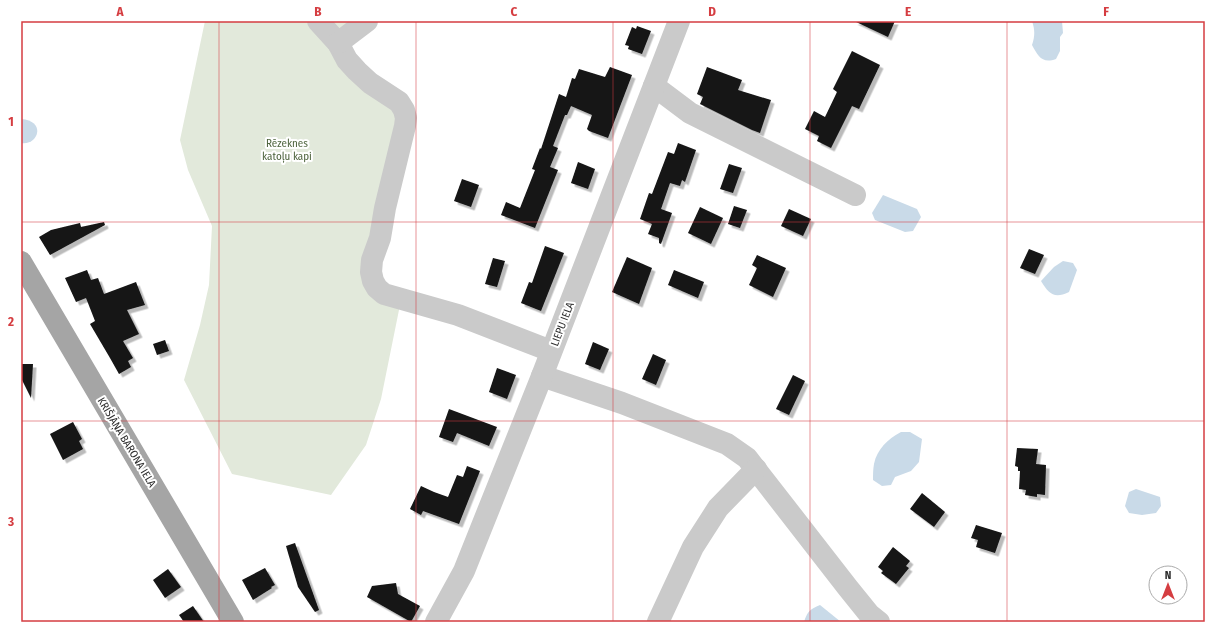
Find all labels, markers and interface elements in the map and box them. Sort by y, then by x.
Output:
text: A [115,4,124,19]
text: B [314,4,322,19]
text: C [511,4,518,19]
text: D [708,4,716,19]
text: E [905,4,911,19]
text: F [1103,4,1109,19]
text: 1 [8,114,14,129]
park label: Rēzeknes katoļu kapi [262,137,312,163]
street label: LIEPU IELA [548,300,577,348]
text: 2 [7,314,14,329]
street label: KRIŠJĀŅA BARONA IELA [94,395,159,490]
text: 3 [7,514,14,529]
north arrow [1148,565,1188,605]
text: N [1165,569,1171,582]

